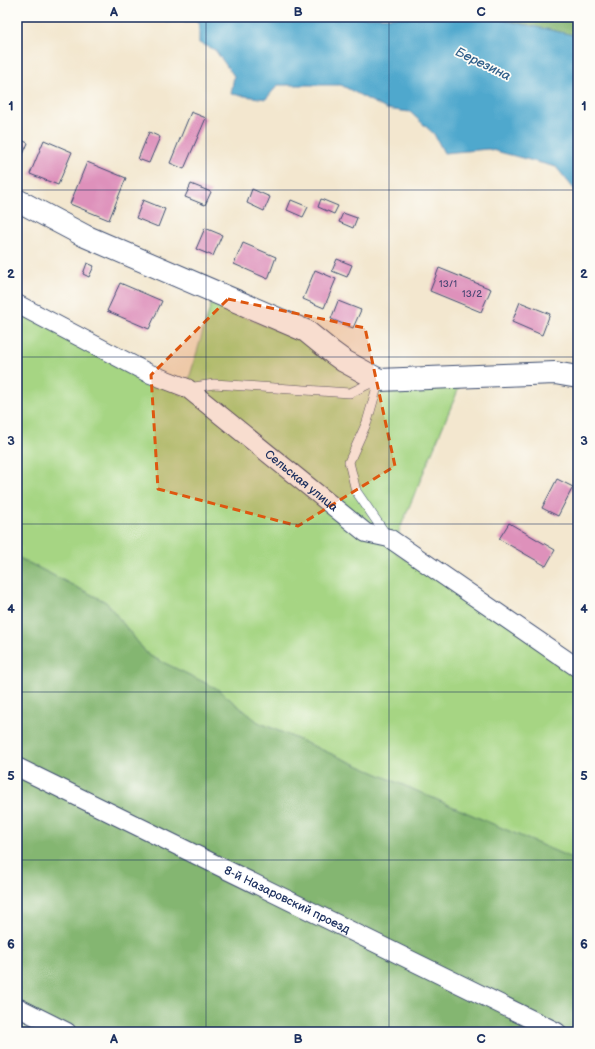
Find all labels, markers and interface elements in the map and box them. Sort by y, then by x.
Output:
text: A [109,4,118,20]
text: B [293,4,303,20]
text: C [476,4,486,20]
water label: Березина [453,44,513,84]
text: 1 [8,98,14,114]
text: 1 [581,98,587,114]
text: 2 [7,266,15,282]
text: 2 [580,266,588,282]
house number: 13/1 [439,278,457,290]
house number: 13/2 [462,288,482,300]
text: 3 [7,433,15,449]
text: 3 [580,433,588,449]
street label: Сельская улица [262,446,341,515]
text: 4 [7,601,15,617]
text: 4 [580,601,588,617]
text: 5 [7,768,15,784]
text: 5 [580,768,588,784]
street label: 8-й Назаровский проезд [222,862,353,937]
text: 6 [7,936,15,952]
text: 6 [580,936,588,952]
text: A [109,1031,118,1047]
text: B [293,1031,303,1047]
text: C [476,1031,486,1047]

